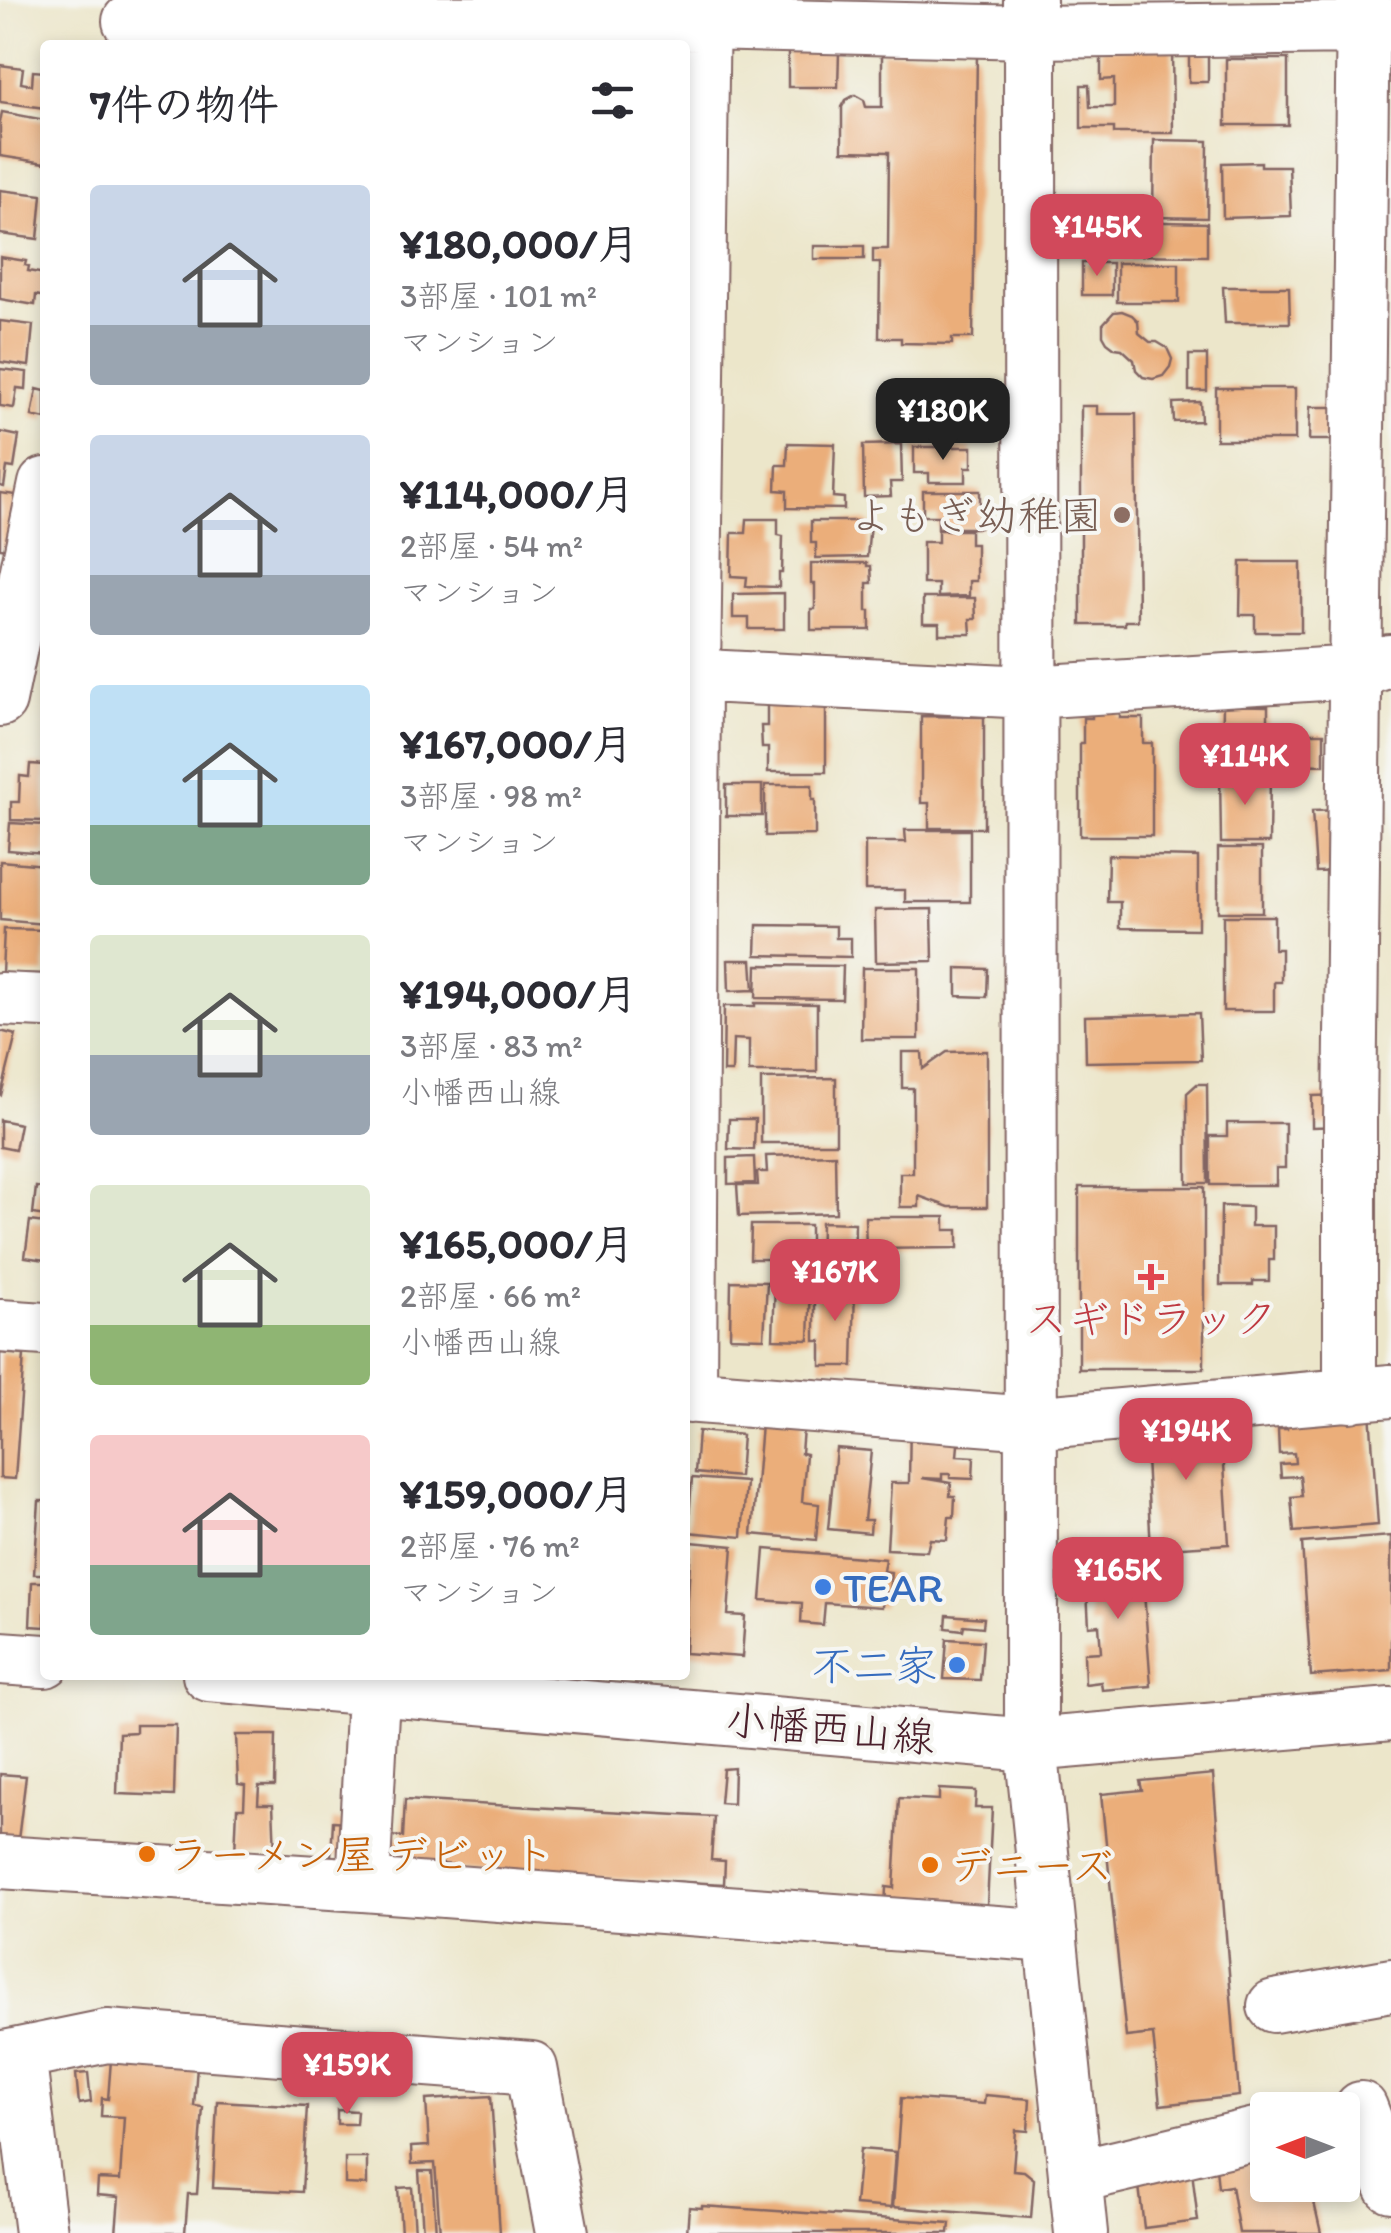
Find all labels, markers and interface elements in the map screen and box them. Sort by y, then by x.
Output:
icon: filters [585,73,640,128]
text: 7件の物件 [90,79,279,130]
pin: ¥145K [1027,194,1167,279]
text: ¥145K [1052,207,1142,245]
text: ¥180,000/月 [400,218,639,269]
icon: home [170,225,290,345]
text: 3部屋 · 101 m² [400,277,597,315]
text: マンション [400,323,559,361]
pin: ¥180K [873,378,1013,463]
text: ¥180K [898,391,988,429]
text: ¥114,000/月 [400,468,635,519]
icon: home [170,475,290,595]
place label: よもぎ幼稚園 [850,490,1102,541]
marker: よもぎ幼稚園 [1111,504,1133,526]
text: 2部屋 · 54 m² [400,527,583,565]
text: マンション [400,573,559,611]
text: ¥167,000/月 [400,718,633,769]
pin: ¥114K [1175,723,1315,808]
icon: home [170,725,290,845]
text: ¥114K [1201,736,1289,774]
text: 3部屋 · 98 m² [400,777,582,815]
text: マンション [400,823,559,861]
text: ¥194,000/月 [400,968,637,1019]
icon: home [170,975,290,1095]
text: 3部屋 · 83 m² [400,1027,583,1065]
text: 小幡西山線 [400,1073,560,1111]
text: ¥165,000/月 [400,1218,635,1269]
icon: home [170,1225,290,1345]
pin: ¥167K [765,1239,905,1324]
text: ¥167K [792,1252,878,1290]
marker: スギドラック [1140,1266,1162,1288]
text: 2部屋 · 66 m² [400,1277,581,1315]
place label: スギドラック [1025,1293,1277,1344]
text: 小幡西山線 [400,1323,560,1361]
pin: ¥194K [1116,1398,1256,1483]
text: ¥194K [1141,1411,1231,1449]
text: ¥159,000/月 [400,1468,634,1519]
icon: home [170,1475,290,1595]
text: 2部屋 · 76 m² [400,1527,580,1565]
pin: ¥165K [1048,1537,1188,1622]
text: ¥165K [1075,1550,1161,1588]
place label: TEAR [843,1562,943,1613]
text: マンション [400,1573,559,1611]
marker: TEAR [812,1576,834,1598]
place label: 不二家 [811,1640,937,1691]
marker: 不二家 [946,1654,968,1676]
street label: 小幡西山線 [723,1694,937,1763]
place label: ラーメン屋 デビット [167,1829,554,1880]
place label: デニーズ [950,1840,1113,1891]
marker: ラーメン屋 デビット [136,1843,158,1865]
marker: デニーズ [919,1854,941,1876]
pin: ¥159K [277,2032,417,2117]
text: ¥159K [304,2045,390,2083]
north arrow [1250,2092,1360,2202]
map controls [1250,2092,1360,2202]

